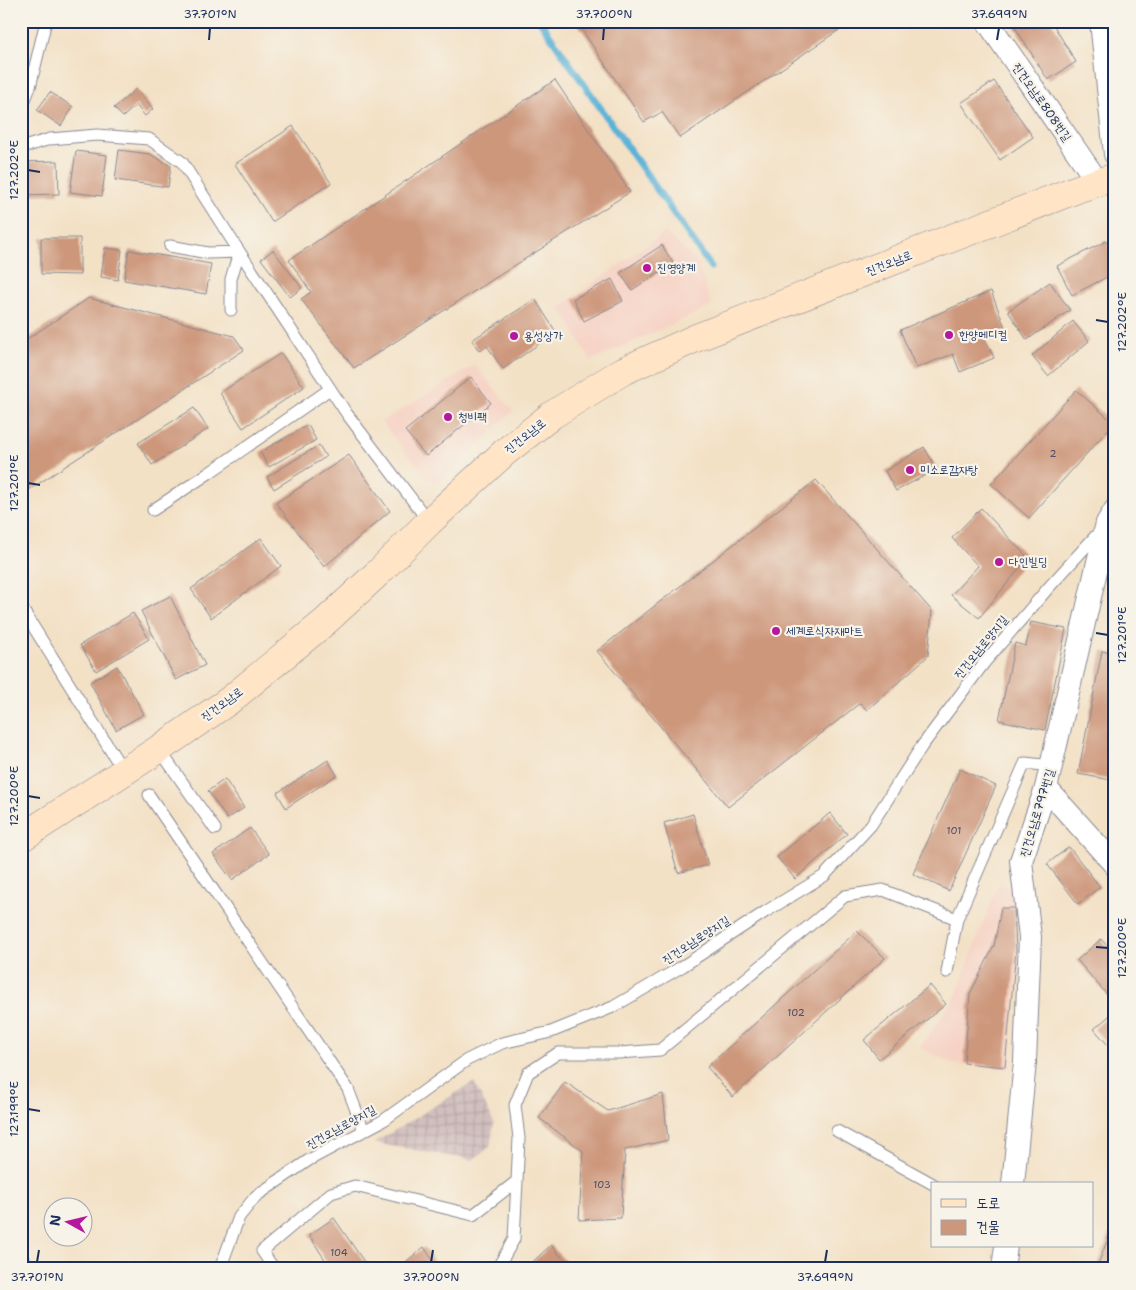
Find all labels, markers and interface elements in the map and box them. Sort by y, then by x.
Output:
text: 37.701°N [183,6,237,22]
text: 37.700°N [576,6,632,22]
text: 37.699°N [971,6,1027,22]
street label: 진건오남로808번길 [1009,60,1075,145]
text: 127.202°E [6,140,22,200]
street label: 진건오남로 [864,247,914,279]
place label: 진영양계 [657,260,696,276]
marker: 진영양계 [641,262,653,274]
text: 127.202°E [1114,292,1130,352]
place label: 한양메디컬 [959,327,1008,343]
place label: 용성상가 [524,328,563,344]
marker: 한양메디컬 [943,329,955,341]
marker: 용성상가 [508,330,520,342]
place label: 청비팩 [458,409,487,425]
marker: 청비팩 [442,411,454,423]
street label: 진건오남로 [501,415,549,457]
house number: 2 [1050,447,1057,460]
text: 127.201°E [6,455,22,511]
place label: 미소로감자탕 [920,462,978,478]
marker: 미소로감자탕 [904,464,916,476]
place label: 다인빌딩 [1009,554,1048,570]
marker: 다인빌딩 [993,556,1005,568]
text: 127.201°E [1114,607,1130,663]
street label: 진건오남로양지길 [950,612,1012,682]
place label: 세계로식자재마트 [786,623,863,639]
marker: 세계로식자재마트 [770,625,782,637]
street label: 진건오남로 [198,683,246,725]
text: 127.200°E [6,766,22,826]
street label: 진건오남로797번길 [1016,767,1058,859]
house number: 101 [947,824,961,837]
street label: 진건오남로양지길 [659,912,733,968]
text: 127.200°E [1114,918,1130,978]
house number: 102 [787,1006,805,1019]
text: 127.199°E [6,1081,22,1137]
street label: 진건오남로양지길 [303,1101,379,1153]
house number: 103 [593,1178,611,1191]
legend [931,1182,1094,1248]
text: 도로 [976,1193,1000,1213]
north arrow [42,1198,92,1248]
text: N [45,1213,65,1227]
text: 건물 [976,1217,1000,1237]
house number: 104 [330,1246,348,1259]
text: 37.701°N [10,1269,64,1285]
text: 37.700°N [403,1269,459,1285]
text: 37.699°N [797,1269,853,1285]

